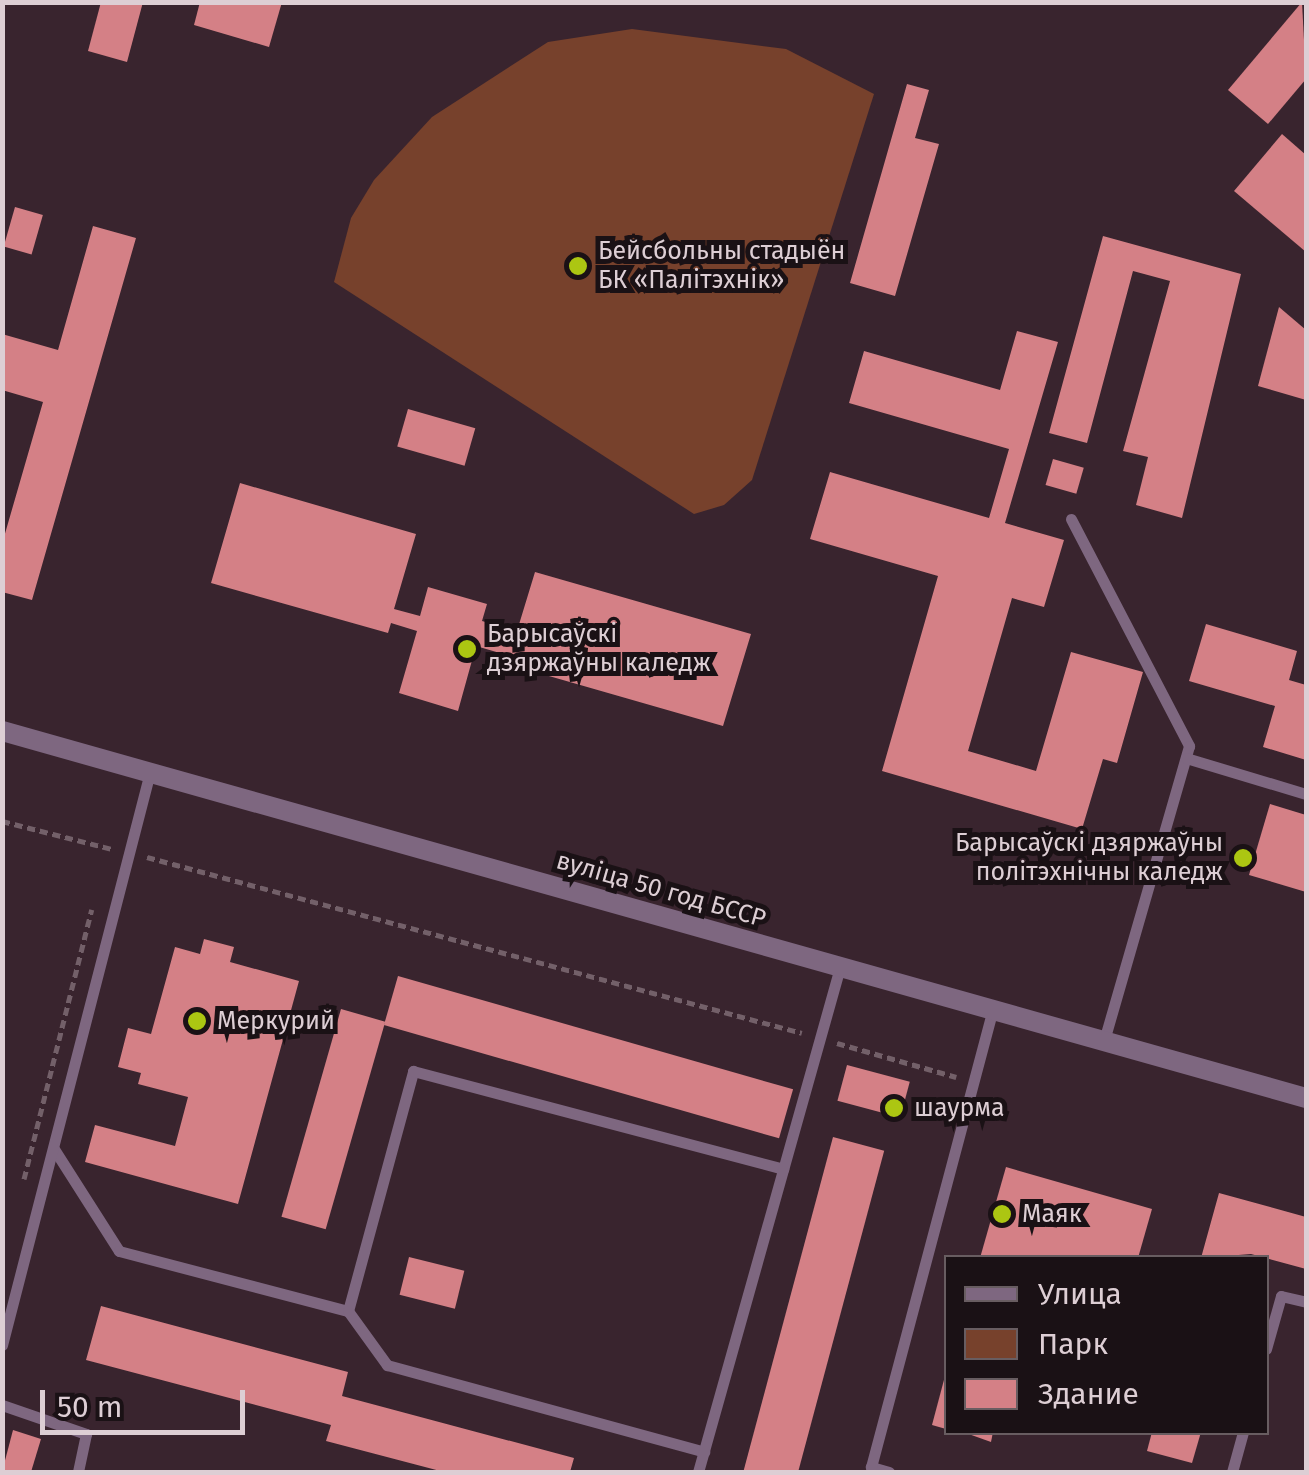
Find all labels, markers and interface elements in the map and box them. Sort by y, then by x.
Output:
place label: Бейсбольны стадыён БК «Палітэхнік» [598,237,845,296]
marker: Бейсбольны стадыён БК «Палітэхнік» [567,255,589,277]
place label: Барысаўскі дзяржаўны каледж [487,620,711,679]
marker: Барысаўскі дзяржаўны каледж [456,638,478,660]
place label: Барысаўскі дзяржаўны політэхнічны каледж [955,829,1223,888]
street label: вуліца 50 год БССР [553,846,769,934]
marker: Барысаўскі дзяржаўны політэхнічны каледж [1232,847,1254,869]
place label: Меркурий [217,1006,335,1036]
marker: Меркурий [186,1010,208,1032]
place label: шаурма [914,1093,1005,1123]
marker: шаурма [883,1097,905,1119]
place label: Маяк [1022,1199,1082,1229]
marker: Маяк [991,1203,1013,1225]
legend [944,1255,1269,1435]
text: Улица [1038,1276,1122,1312]
text: Парк [1038,1326,1108,1362]
scale bar [45,1370,250,1432]
text: Здание [1038,1376,1139,1412]
text: 50 m [57,1389,122,1425]

